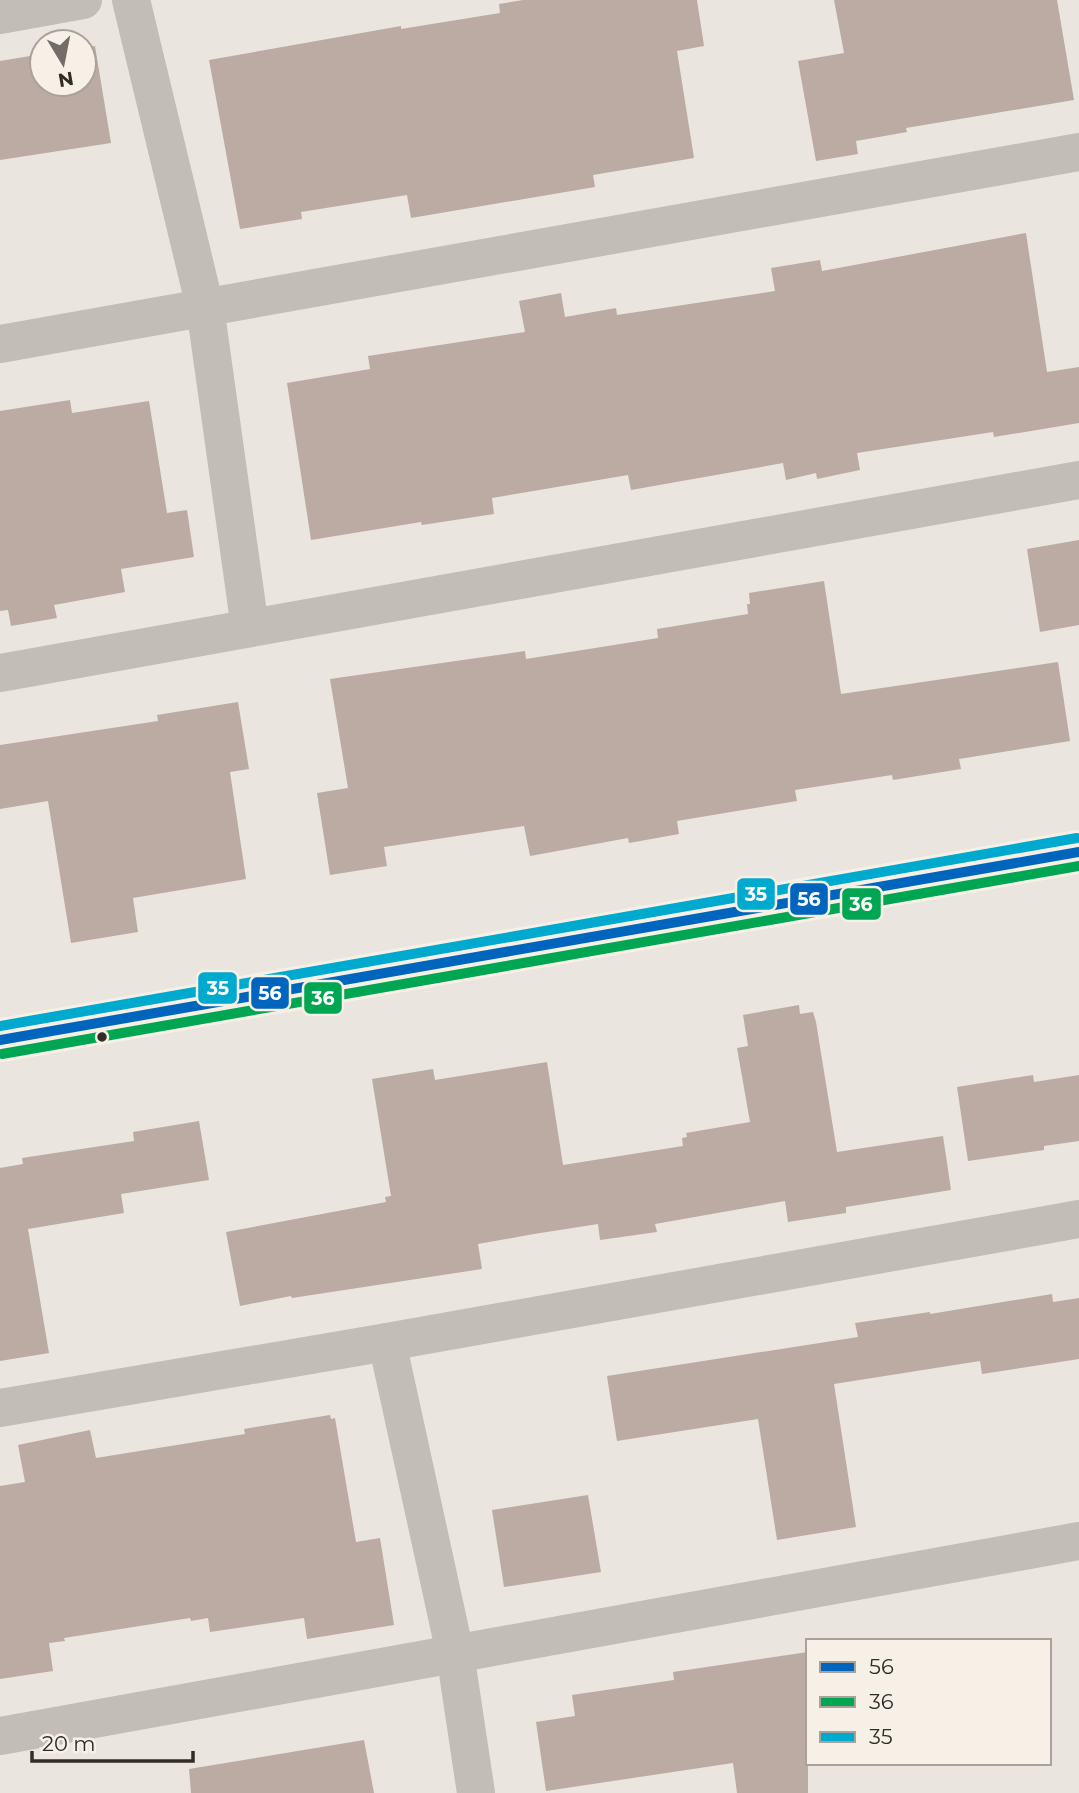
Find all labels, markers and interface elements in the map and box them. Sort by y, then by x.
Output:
north arrow [28,28,98,98]
text: N [56,67,75,92]
line badge: 35 [736,877,776,911]
line badge: 56 [789,882,829,916]
text: 35 [744,883,767,906]
line badge: 36 [841,887,882,921]
text: 56 [797,888,821,911]
text: 36 [848,893,873,916]
line badge: 35 [197,971,238,1005]
line badge: 56 [250,976,290,1010]
text: 35 [206,977,229,1000]
line badge: 36 [303,981,343,1015]
text: 56 [258,982,282,1005]
text: 36 [310,987,335,1010]
unlabelled marker [95,1030,109,1044]
legend [806,1639,1051,1765]
text: 56 [869,1654,894,1679]
text: 36 [869,1689,894,1714]
scale bar [32,1720,192,1764]
text: 35 [869,1724,893,1749]
text: 20 m [42,1731,96,1756]

